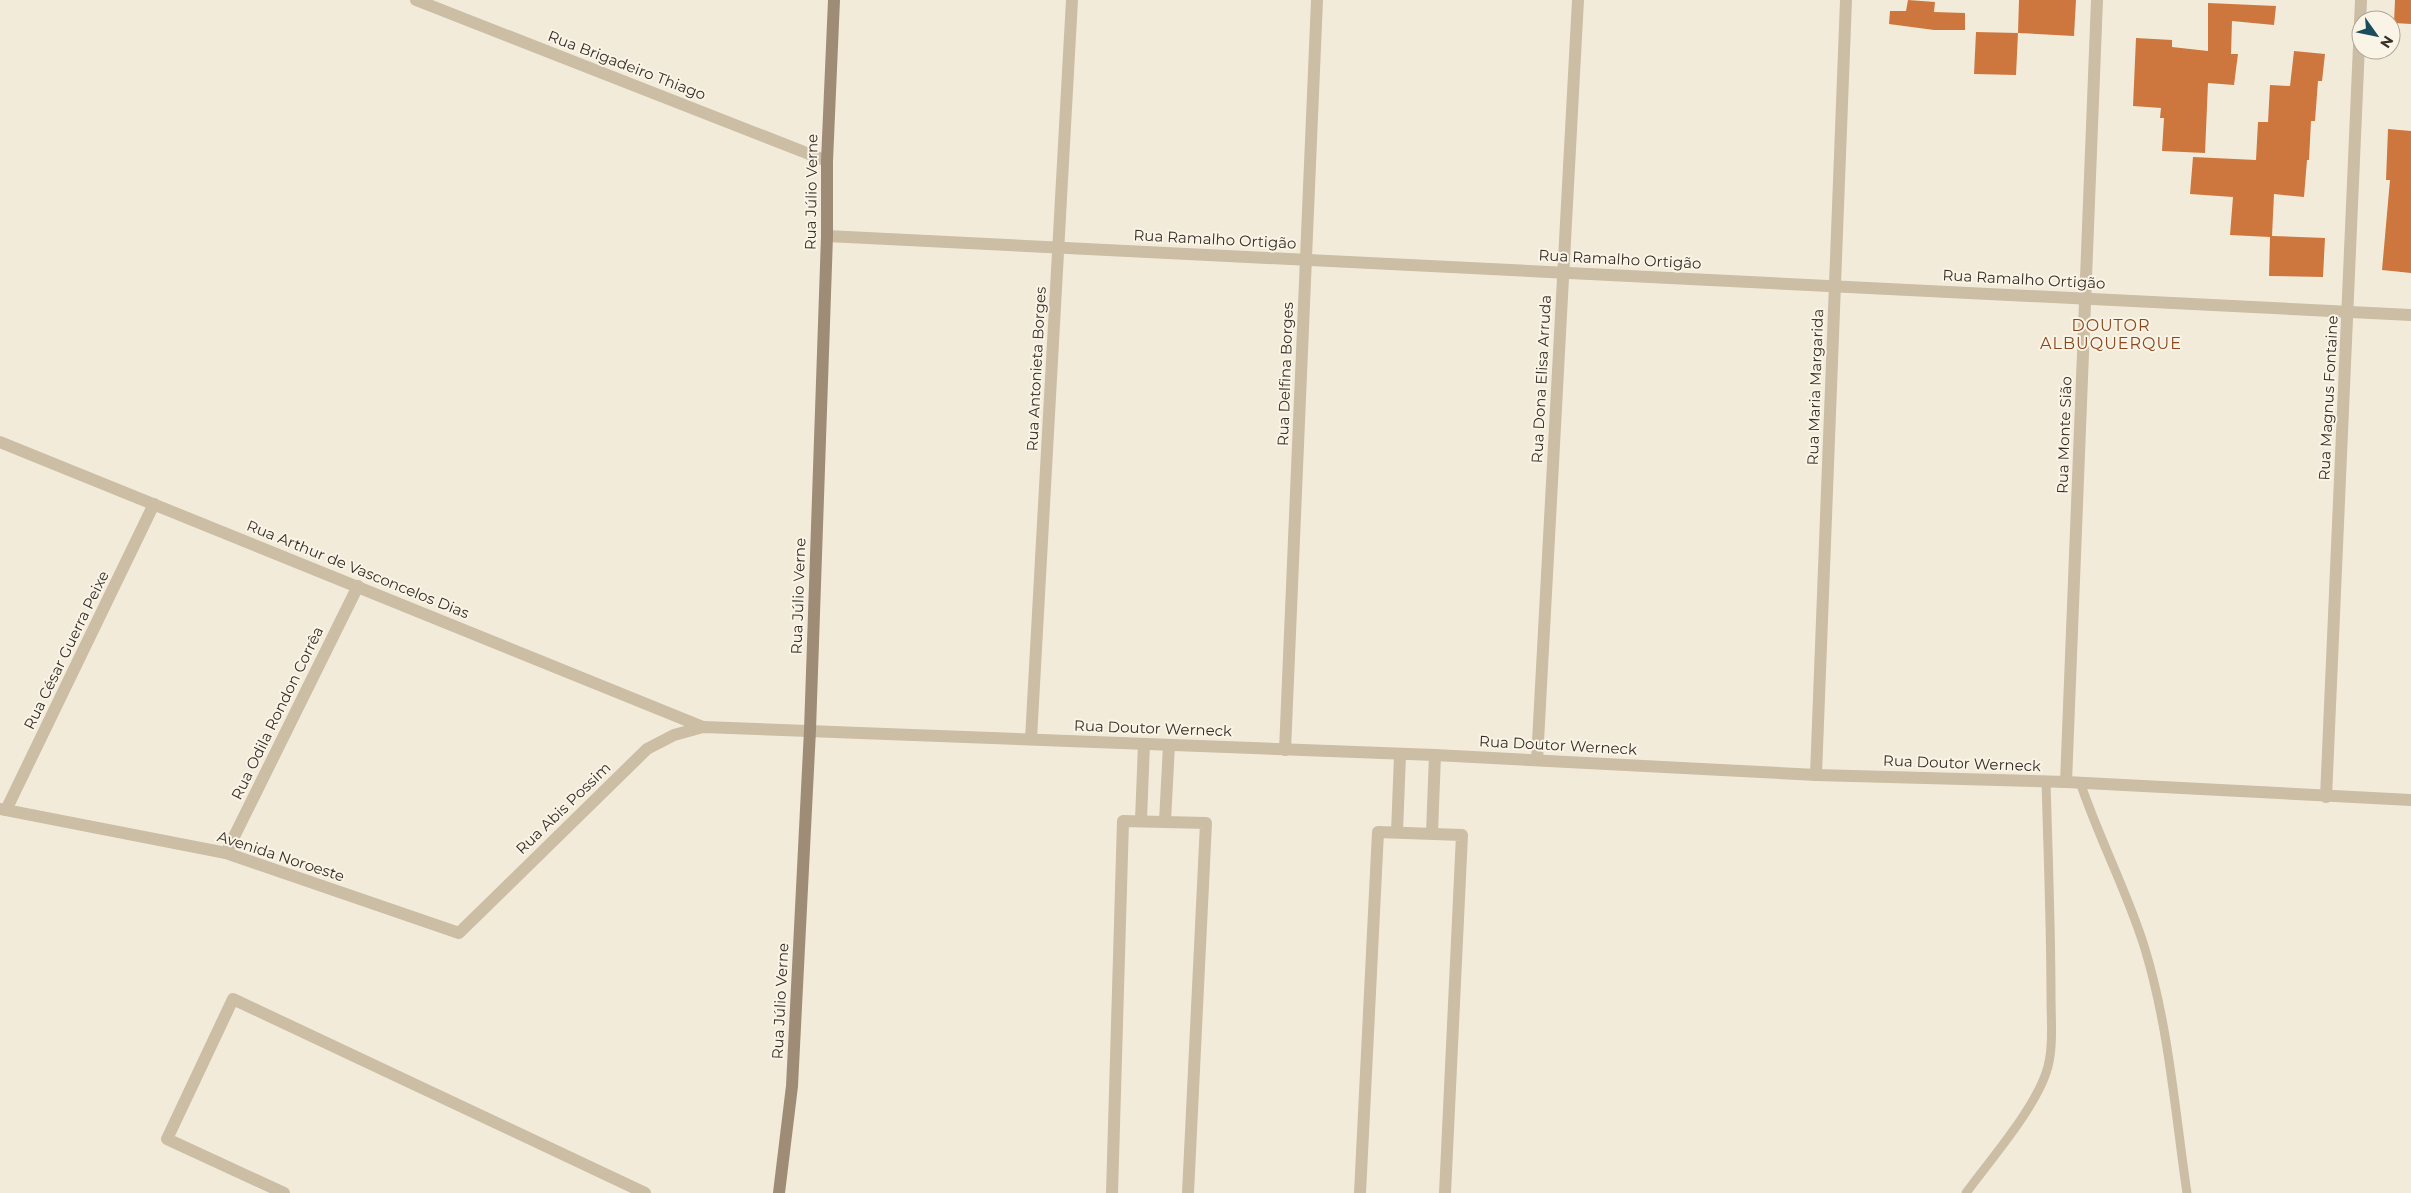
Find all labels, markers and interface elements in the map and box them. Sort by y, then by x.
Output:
north arrow [2351,10,2401,60]
street label: Rua Brigadeiro Thiago [545,26,709,104]
text: N [2376,32,2398,52]
street label: Rua Júlio Verne [800,134,822,250]
street label: Rua Ramalho Ortigão [1133,225,1297,253]
street label: Rua Ramalho Ortigão [1538,245,1702,273]
street label: Rua Ramalho Ortigão [1942,265,2106,293]
street label: Rua Antonieta Borges [1022,286,1050,452]
street label: Rua Dona Elisa Arruda [1527,294,1555,464]
street label: Rua Delfina Borges [1273,302,1297,446]
street label: Rua Maria Margarida [1803,308,1827,466]
street label: Rua Magnus Fontaine [2314,315,2342,481]
district label: DOUTOR ALBUQUERQUE [2040,316,2182,353]
street label: Rua Monte Sião [2052,376,2076,494]
street label: Rua Arthur de Vasconcelos Dias [244,516,472,622]
street label: Rua Júlio Verne [786,537,810,655]
street label: Rua César Guerra Peixe [19,567,113,733]
street label: Rua Odila Rondon Corrêa [227,623,327,803]
street label: Rua Doutor Werneck [1074,716,1232,740]
street label: Rua Doutor Werneck [1479,731,1637,759]
street label: Rua Doutor Werneck [1883,751,2041,775]
street label: Rua Abis Possim [512,758,614,858]
street label: Avenida Noroeste [215,826,347,886]
street label: Rua Júlio Verne [767,942,793,1060]

